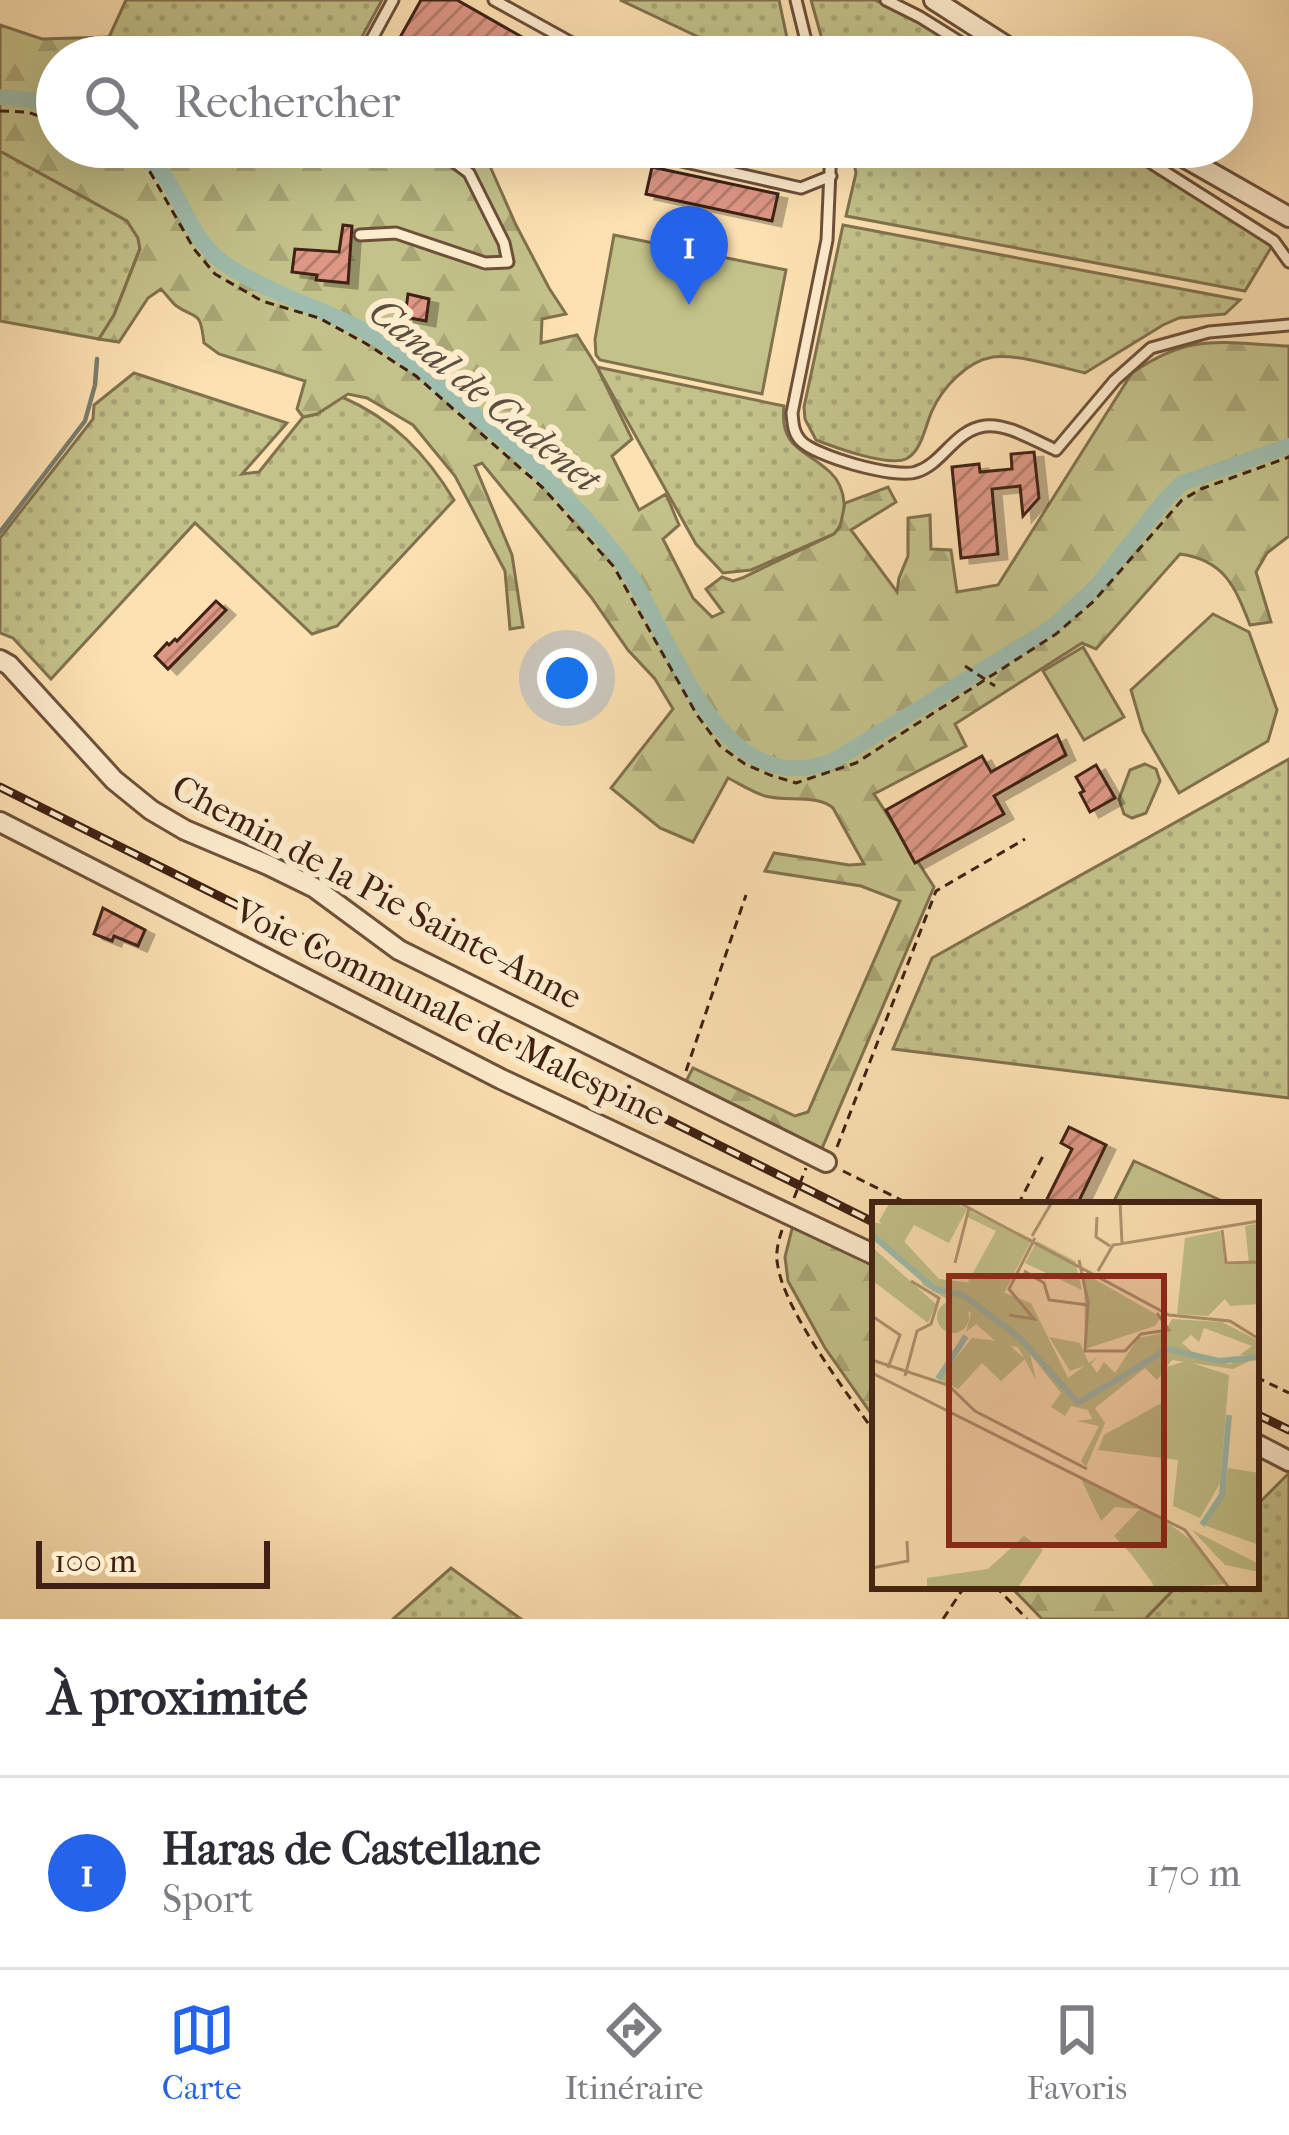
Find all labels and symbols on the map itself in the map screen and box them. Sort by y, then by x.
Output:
pin: 1 [650,206,728,305]
water label: Canal de Cadenet [361,288,611,503]
your location [537,648,597,708]
street label: Chemin de la Pie Sainte-Anne [165,766,589,1018]
street label: Voie Communale de Malespine [227,889,672,1135]
inset map [872,1202,1259,1589]
scale bar [36,1535,270,1588]

